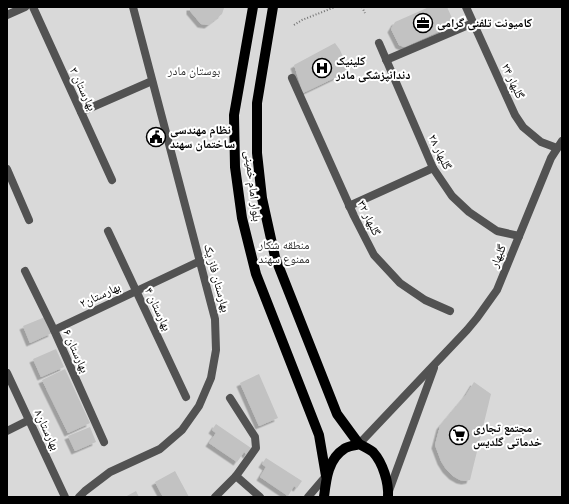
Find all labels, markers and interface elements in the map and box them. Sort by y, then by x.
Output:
office icon: کامیونت تلفنی گرامی [412,12,434,34]
place label: کامیونت تلفنی گرامی [437,14,533,31]
place label: کلینیک دندانپزشکی مادر [335,52,410,83]
hospital icon: کلینیک دندانپزشکی مادر [311,57,333,79]
street label: گلبهار ۲۴ [498,60,529,101]
park label: بوستان مادر [167,62,220,79]
street label: بهارستان ۳ [66,64,101,113]
place label: نظام مهندسی ساختمان سهند [170,121,235,152]
public building icon: نظام مهندسی ساختمان سهند [145,126,167,148]
street label: گلبهار ۲۸ [425,131,456,172]
street label: بلوار امام خمینی [241,149,266,222]
street label: گلبهار ۳۲ [354,197,385,238]
park label: منطقه شکار ممنوع سهند [258,236,310,267]
street label: بهارستان فاز یک [200,242,235,314]
street label: گلبهار [485,242,510,271]
street label: بهارستان۲ [77,278,123,311]
street label: بهارستان ۴ [141,284,176,333]
street label: بهارستان ۶ [59,326,94,375]
street label: بهارستان۸ [31,407,64,453]
place label: مجتمع تجاری خدماتی گلدیس [473,419,542,450]
supermarket icon: مجتمع تجاری خدماتی گلدیس [448,424,470,446]

